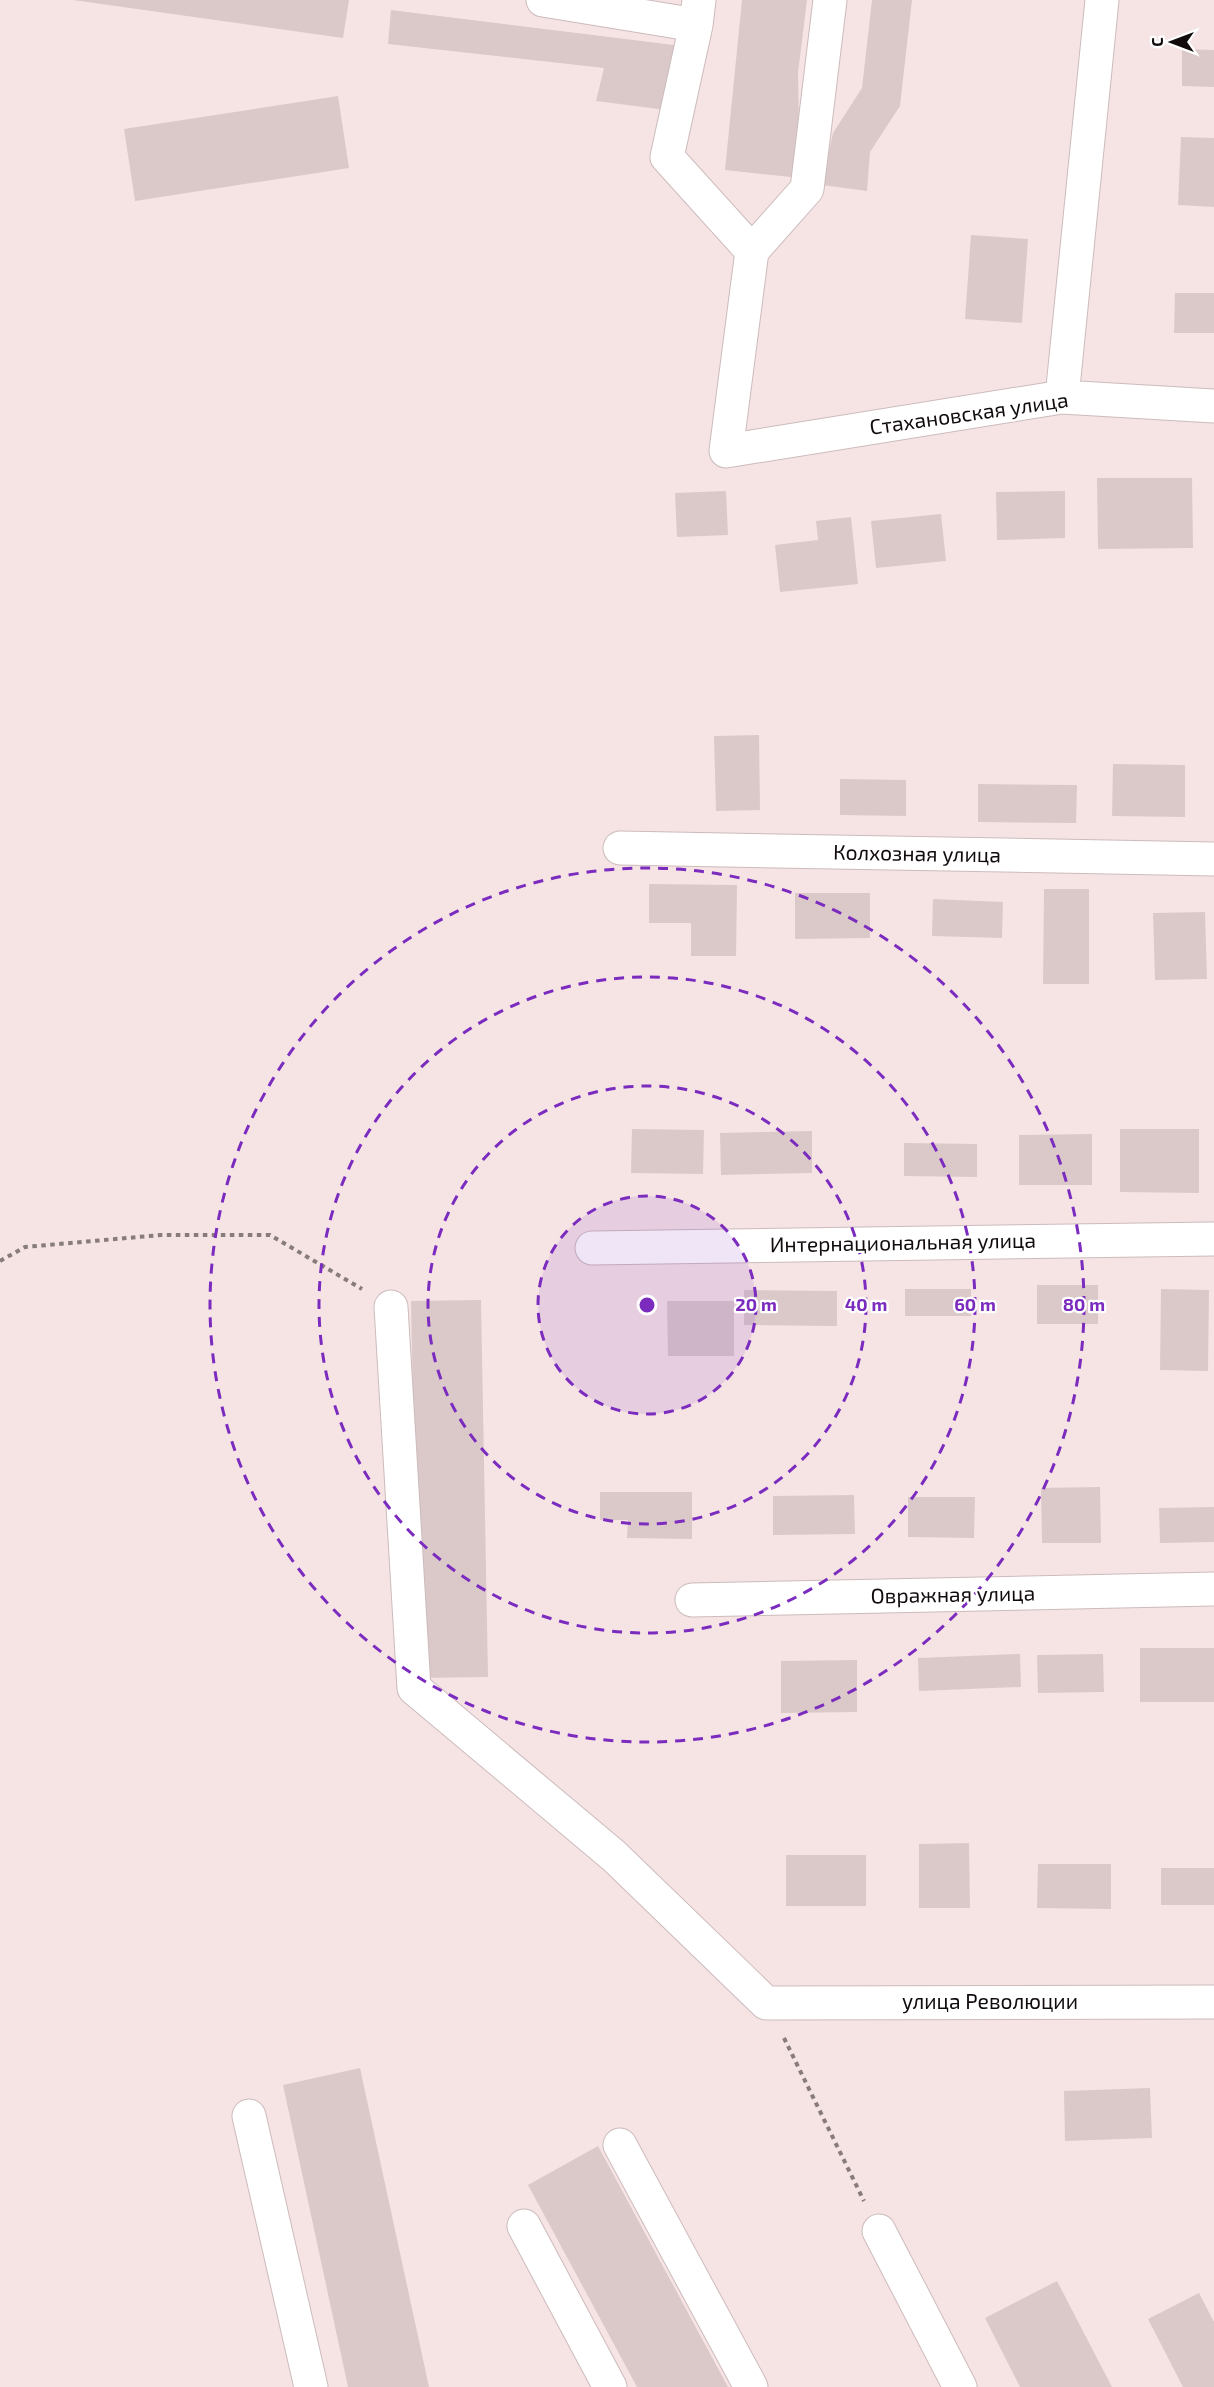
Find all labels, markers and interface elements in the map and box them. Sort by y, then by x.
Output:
north arrow [1142,12,1202,72]
text: С [1147,37,1166,47]
street label: Стахановская улица [868,386,1070,440]
street label: Колхозная улица [833,839,1001,867]
street label: Интернациональная улица [770,1227,1036,1257]
text: 20 m [735,1293,777,1315]
text: 40 m [845,1293,887,1315]
text: 60 m [954,1293,996,1315]
text: 80 m [1063,1293,1105,1315]
centre of rings [637,1295,657,1315]
street label: Овражная улица [870,1580,1036,1608]
street label: улица Революции [902,1988,1078,2014]

